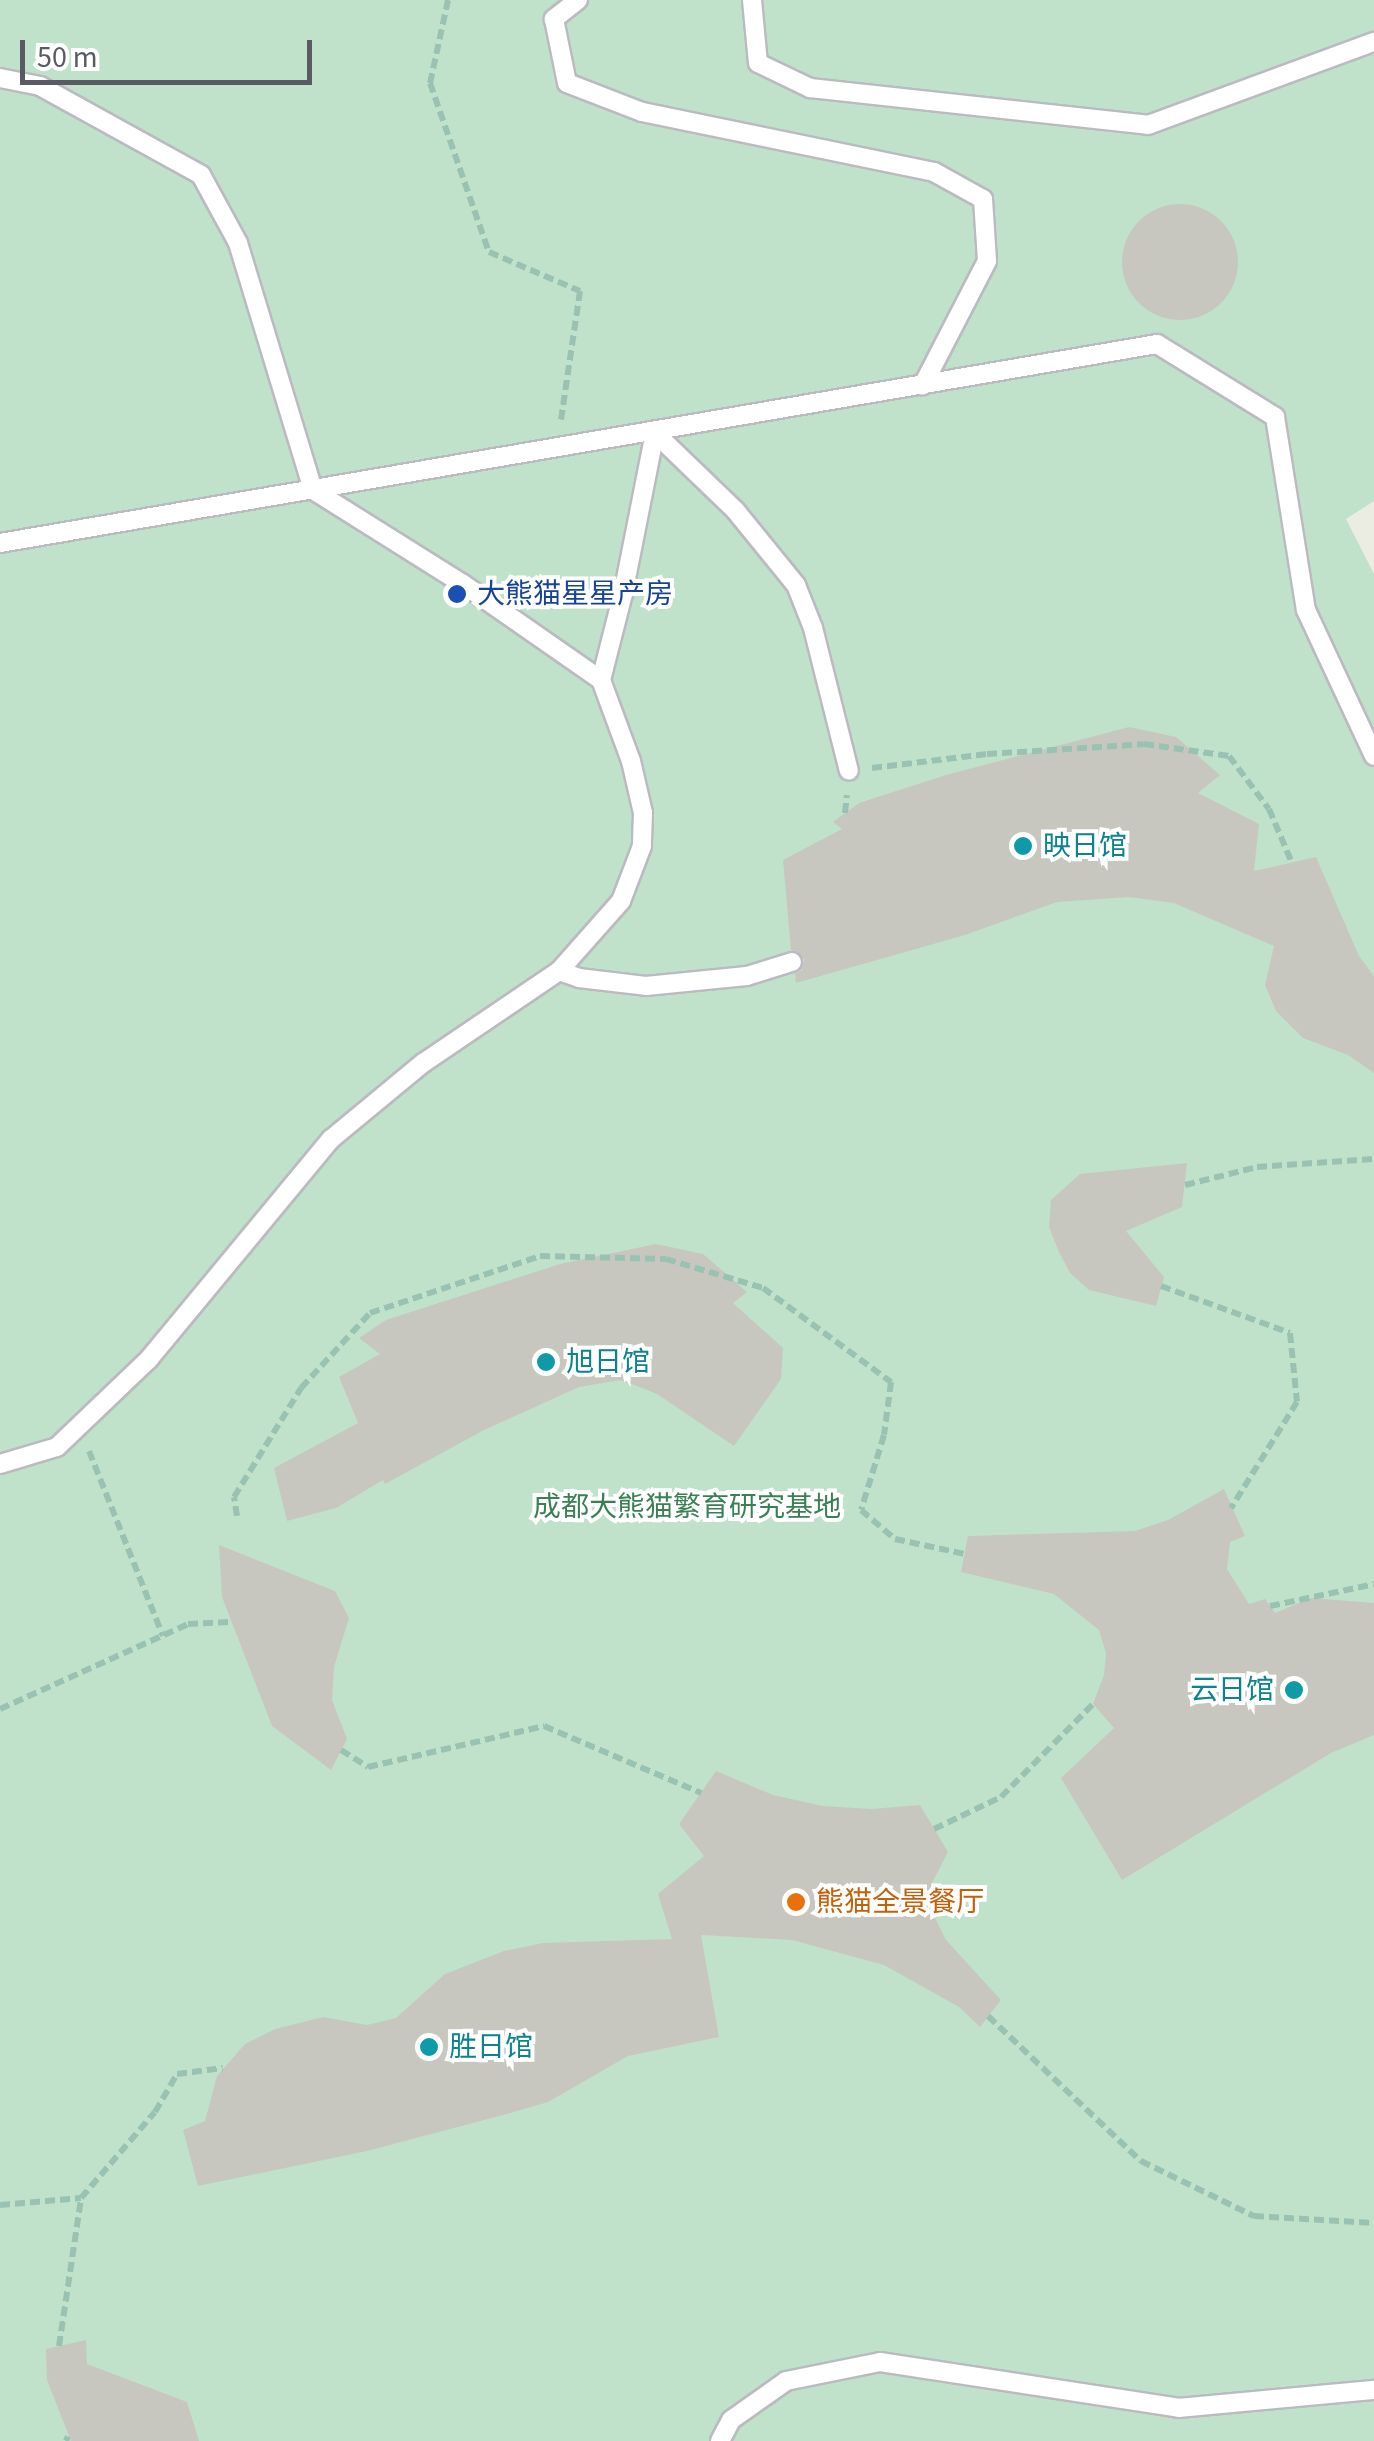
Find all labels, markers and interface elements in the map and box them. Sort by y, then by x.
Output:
scale bar [25,20,318,82]
text: 50 m [37,36,98,79]
place label: 大熊猫星星产房 [477,577,673,611]
marker: 大熊猫星星产房 [446,583,468,605]
place label: 映日馆 [1043,829,1127,863]
marker: 映日馆 [1012,835,1034,857]
place label: 旭日馆 [566,1345,650,1379]
marker: 旭日馆 [535,1351,557,1373]
park label: 成都大熊猫繁育研究基地 [533,1490,841,1524]
place label: 云日馆 [1190,1673,1274,1707]
marker: 云日馆 [1283,1679,1305,1701]
place label: 熊猫全景餐厅 [816,1885,984,1919]
marker: 熊猫全景餐厅 [785,1891,807,1913]
place label: 胜日馆 [449,2030,533,2064]
marker: 胜日馆 [418,2036,440,2058]

